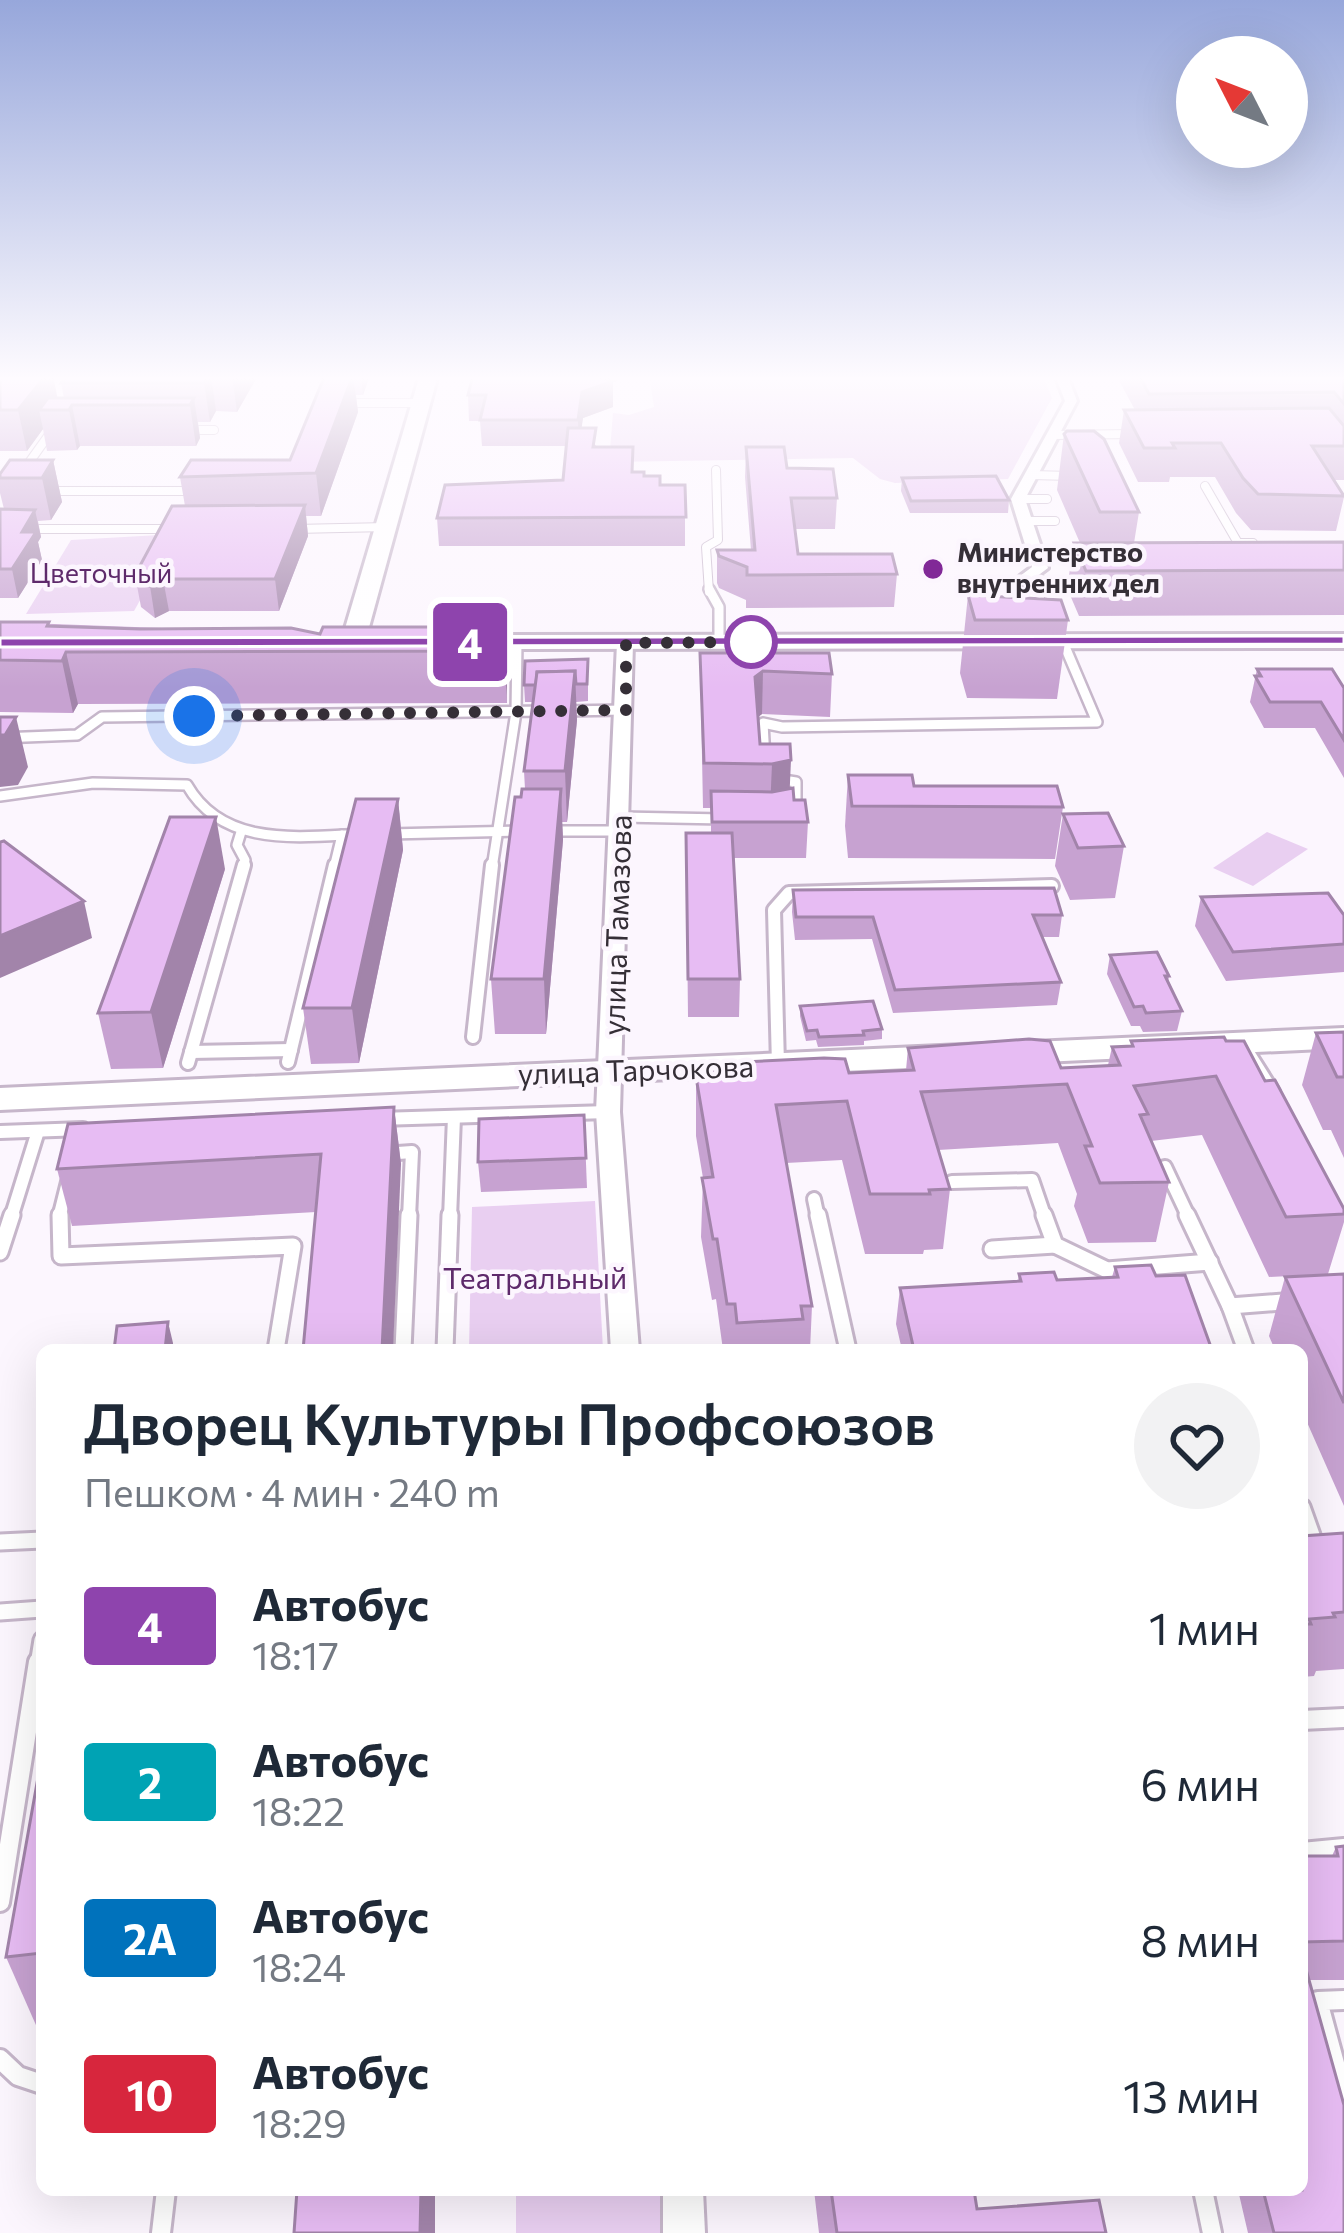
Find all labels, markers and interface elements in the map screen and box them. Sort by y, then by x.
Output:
north arrow [1176,36,1308,168]
map controls [1176,36,1308,168]
place label: Министерство внутренних дел [957,535,1160,599]
park label: Цветочный [30,556,172,589]
marker: Министерство внутренних дел [920,556,946,582]
line badge: 4 [431,603,509,681]
text: 4 [457,616,483,668]
unlabelled marker [726,617,776,667]
your location [164,686,224,746]
street label: улица Тамазова [593,814,638,1036]
street label: улица Тарчокова [517,1046,755,1091]
park label: Театральный [443,1258,627,1295]
button: heart [1134,1383,1260,1509]
text: Дворец Культуры Профсоюзов [84,1387,935,1457]
text: Пешком · 4 мин · 240 m [84,1467,500,1515]
text: Автобус [252,1575,429,1630]
text: 1 мин [1149,1599,1260,1654]
text: 4 [137,1600,163,1652]
text: 18:17 [252,1630,339,1678]
text: Автобус [252,1731,429,1786]
text: 6 мин [1141,1755,1260,1810]
text: 2 [138,1756,162,1808]
text: 18:22 [252,1786,345,1834]
text: Автобус [252,1887,429,1942]
text: 8 мин [1141,1911,1260,1966]
text: 2А [123,1912,177,1964]
text: 18:24 [252,1942,346,1990]
text: Автобус [252,2043,429,2098]
text: 13 мин [1123,2067,1260,2122]
text: 10 [127,2068,173,2120]
text: 18:29 [252,2098,347,2146]

